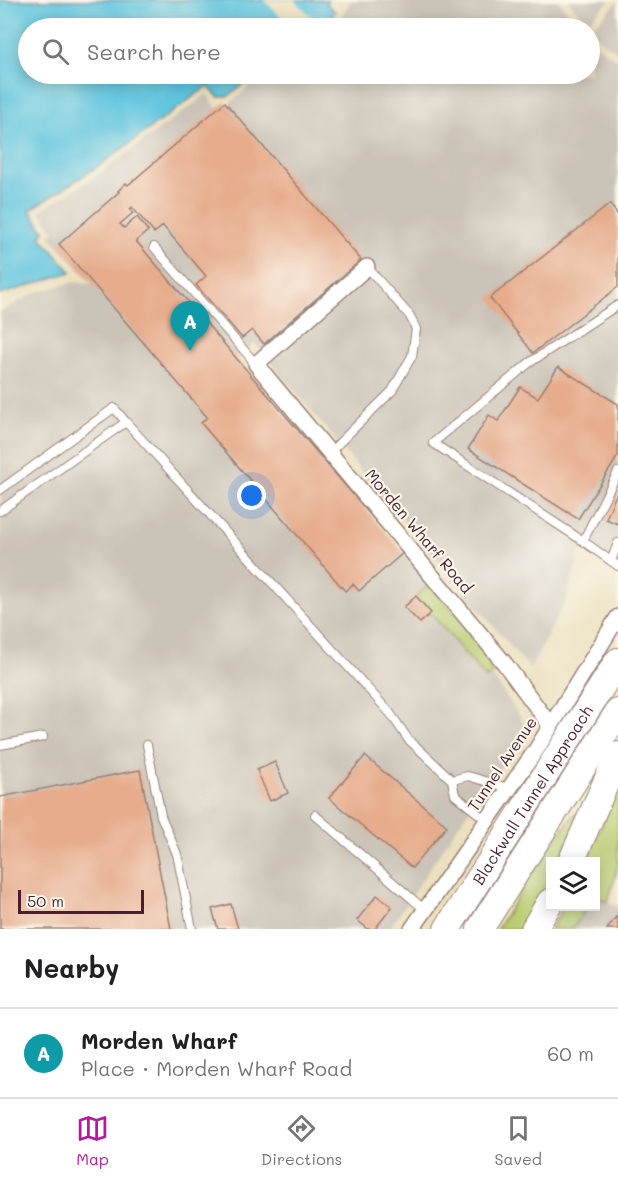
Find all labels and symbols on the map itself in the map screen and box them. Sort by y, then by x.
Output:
pin: A [170,302,210,351]
street label: Morden Wharf Road [361,464,478,597]
your location [237,481,266,510]
street label: Blackwall Tunnel Approach [467,701,597,888]
street label: Tunnel Avenue [462,712,541,815]
scale bar [18,887,144,914]

